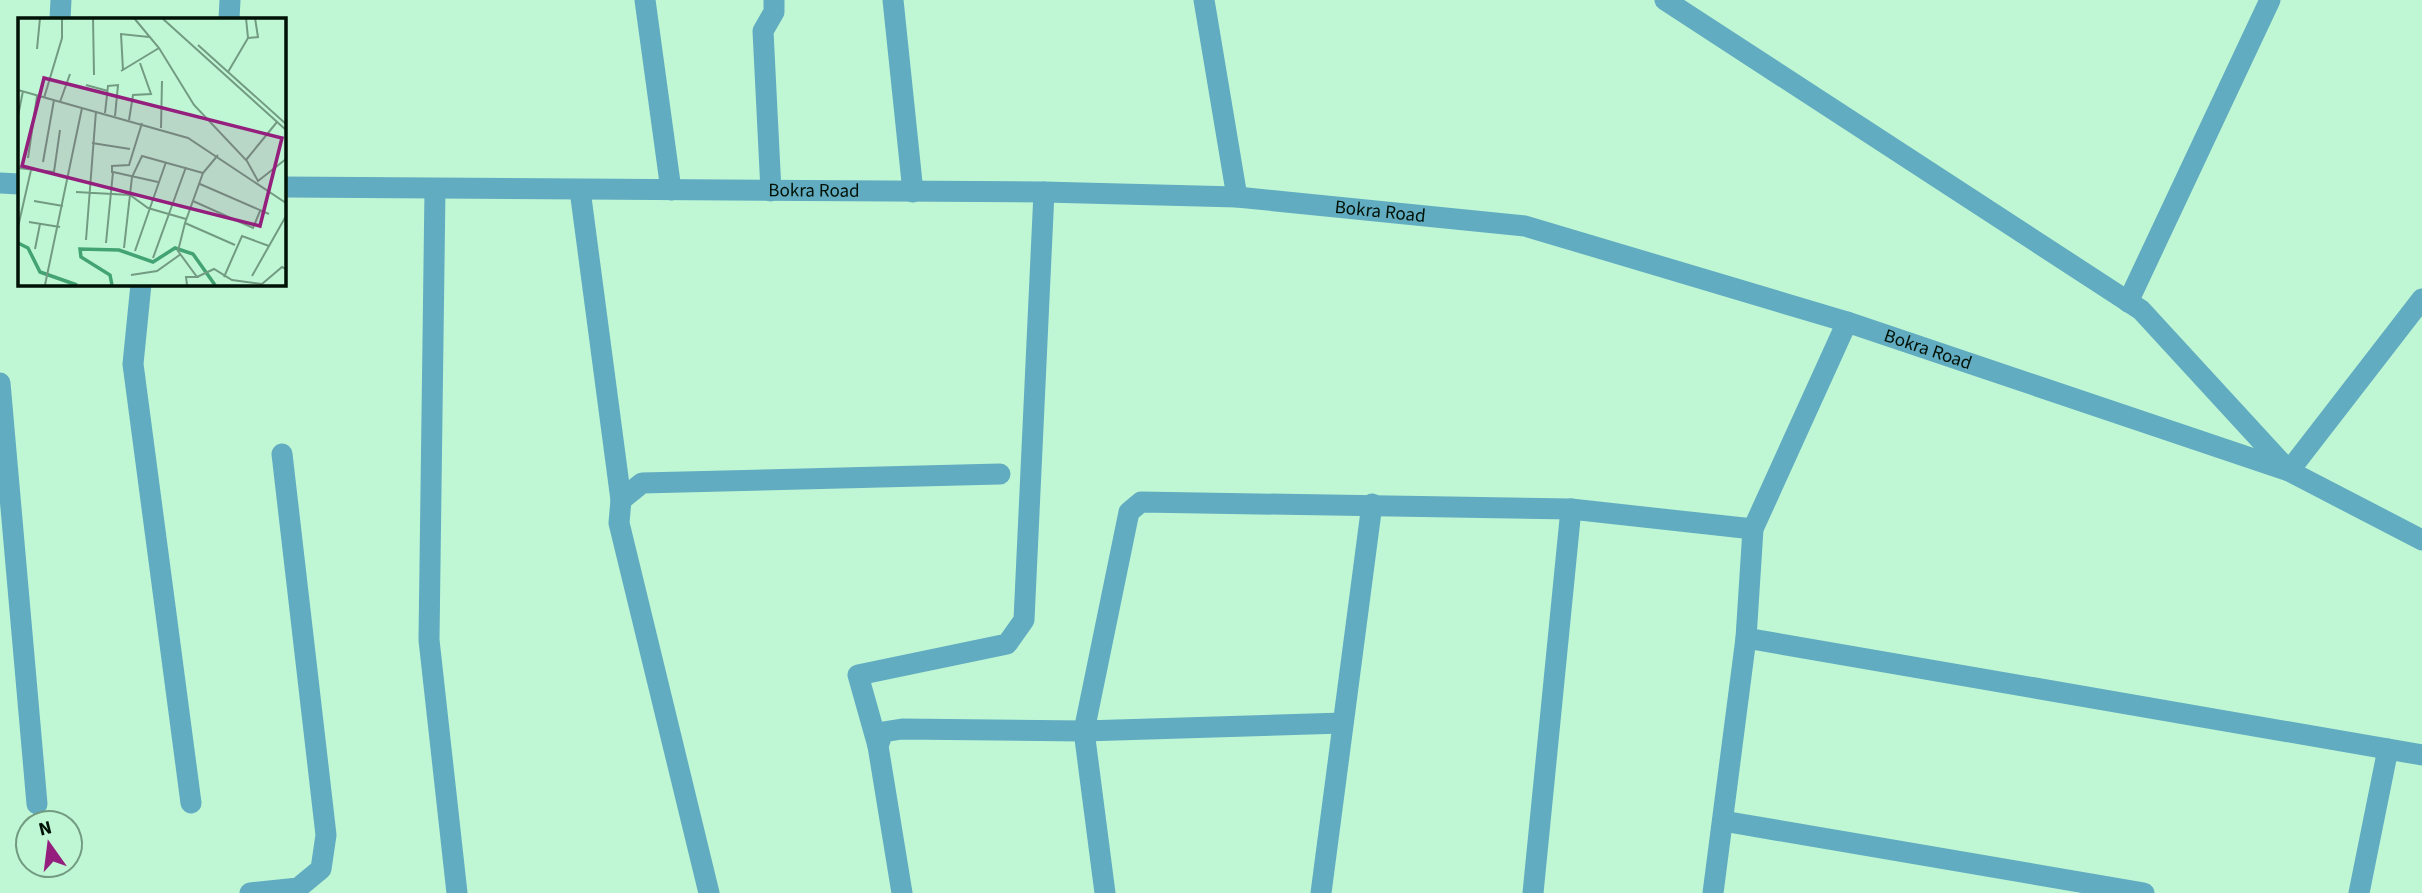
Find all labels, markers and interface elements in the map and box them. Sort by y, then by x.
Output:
inset map [18,18,285,285]
street label: Bokra Road [768,177,860,204]
street label: Bokra Road [1333,193,1427,229]
street label: Bokra Road [1880,322,1976,377]
north arrow [14,809,84,879]
text: N [36,814,55,844]

